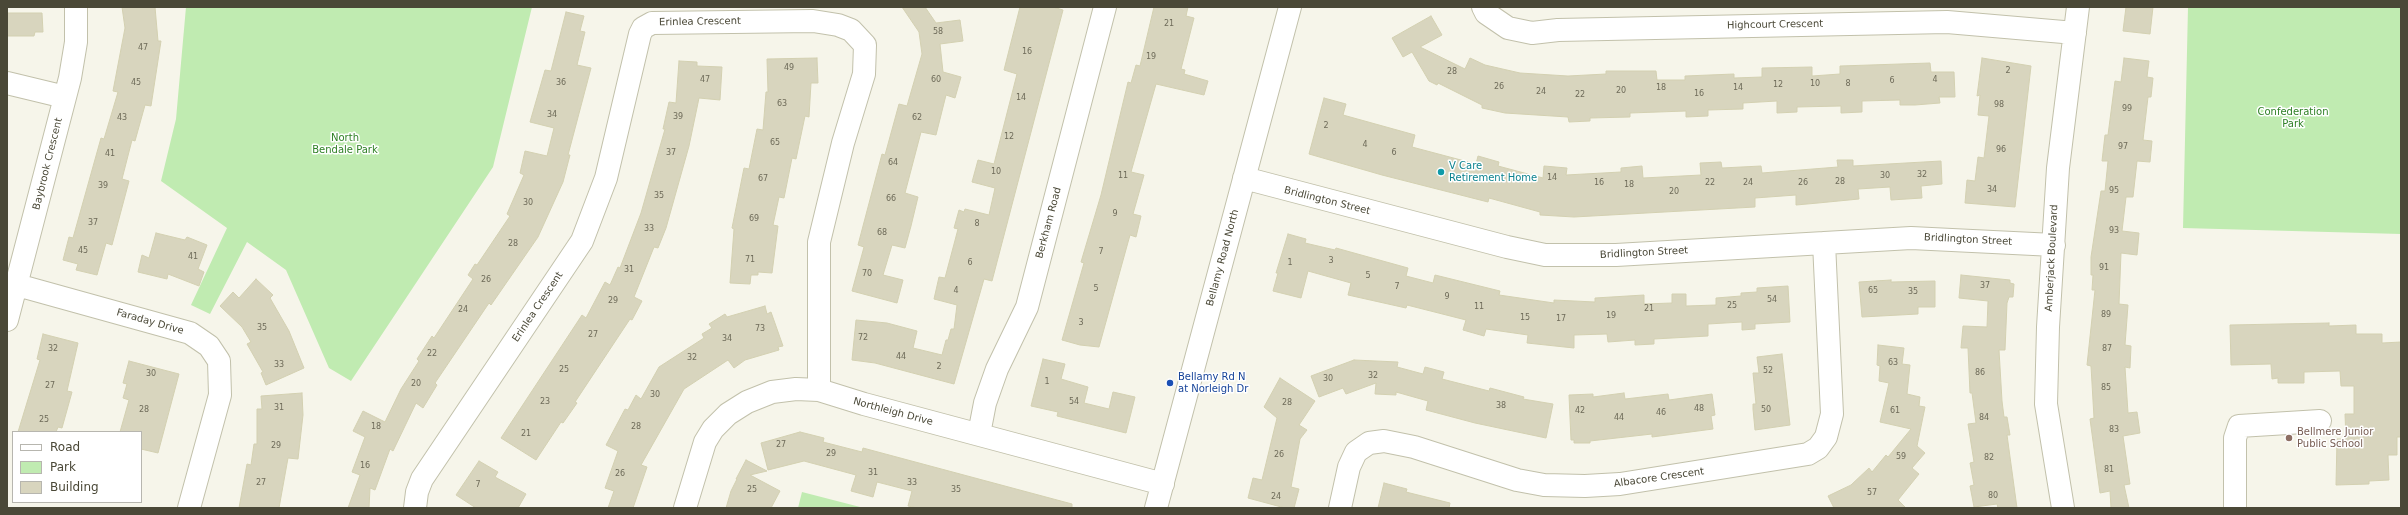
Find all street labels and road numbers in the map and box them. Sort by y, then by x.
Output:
street label: Erinlea Crescent [659,15,741,29]
street label: Highcourt Crescent [1727,18,1823,32]
street label: Baybrook Crescent [31,117,65,211]
street label: Bridlington Street [1283,184,1371,218]
street label: Berkham Road [1034,186,1064,260]
street label: Amberjack Boulevard [2043,204,2061,312]
street label: Bellamy Road North [1204,208,1242,308]
street label: Bridlington Street [1924,232,2012,248]
street label: Bridlington Street [1600,245,1688,261]
street label: Erinlea Crescent [510,270,566,344]
street label: Faraday Drive [115,307,185,337]
street label: Northleigh Drive [852,396,934,428]
street label: Albacore Crescent [1613,466,1705,490]

